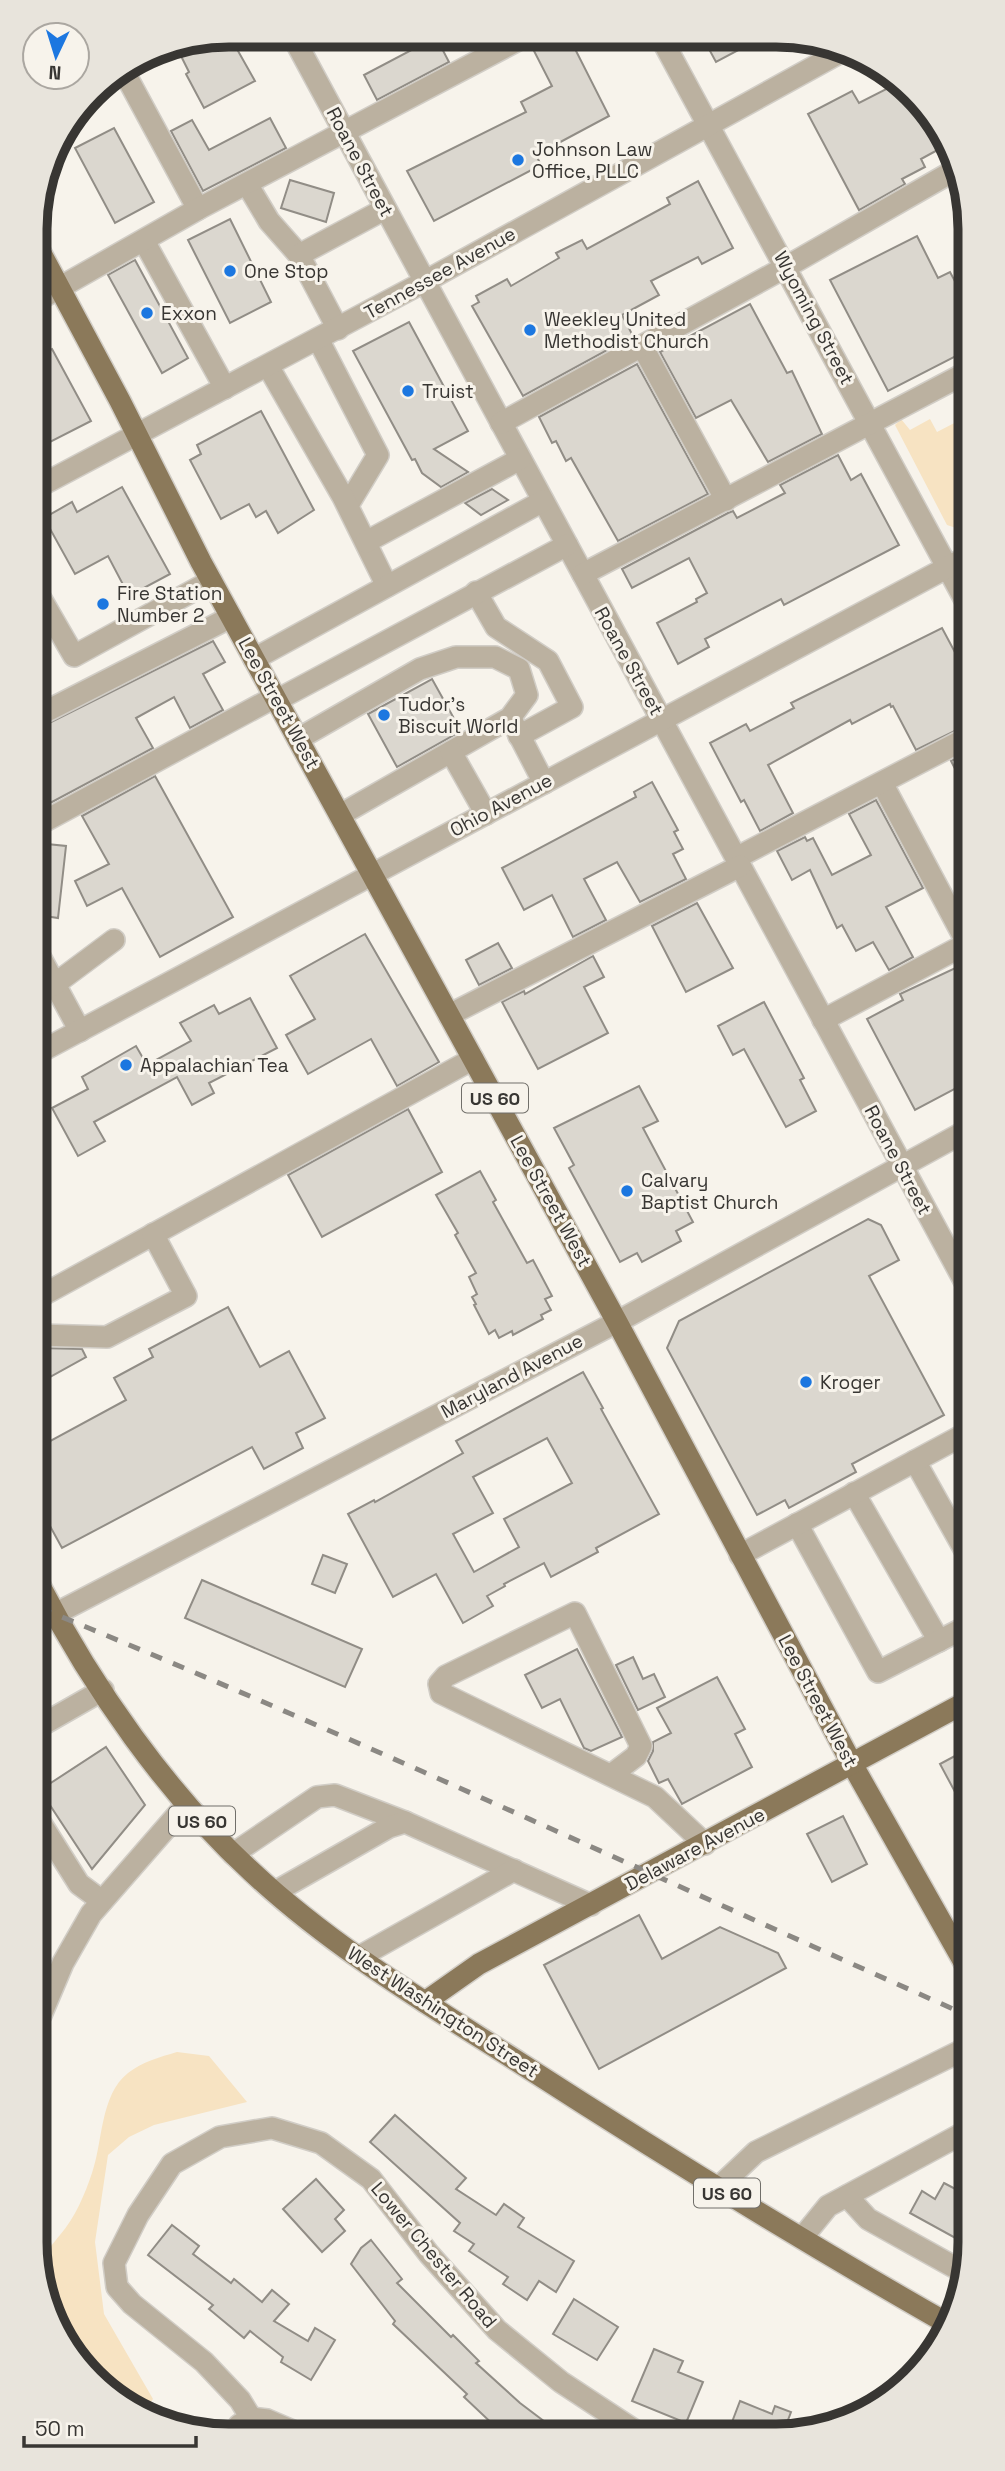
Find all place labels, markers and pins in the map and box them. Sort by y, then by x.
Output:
place label: Johnson Law Office, PLLC [532,137,652,184]
marker: Johnson Law Office, PLLC [510,152,526,168]
place label: One Stop [244,259,329,284]
marker: One Stop [222,263,238,279]
place label: Exxon [161,301,217,326]
marker: Exxon [139,305,155,321]
place label: Weekley United Methodist Church [544,307,709,354]
marker: Weekley United Methodist Church [522,322,538,338]
place label: Truist [422,379,474,404]
marker: Truist [400,383,416,399]
place label: Fire Station Number 2 [117,581,222,628]
marker: Fire Station Number 2 [95,596,111,612]
place label: Tudor's Biscuit World [398,692,519,739]
marker: Tudor's Biscuit World [376,707,392,723]
place label: Appalachian Tea [140,1053,289,1078]
marker: Appalachian Tea [118,1057,134,1073]
place label: Calvary Baptist Church [641,1168,778,1215]
marker: Calvary Baptist Church [619,1183,635,1199]
place label: Kroger [820,1370,881,1395]
marker: Kroger [798,1374,814,1390]

